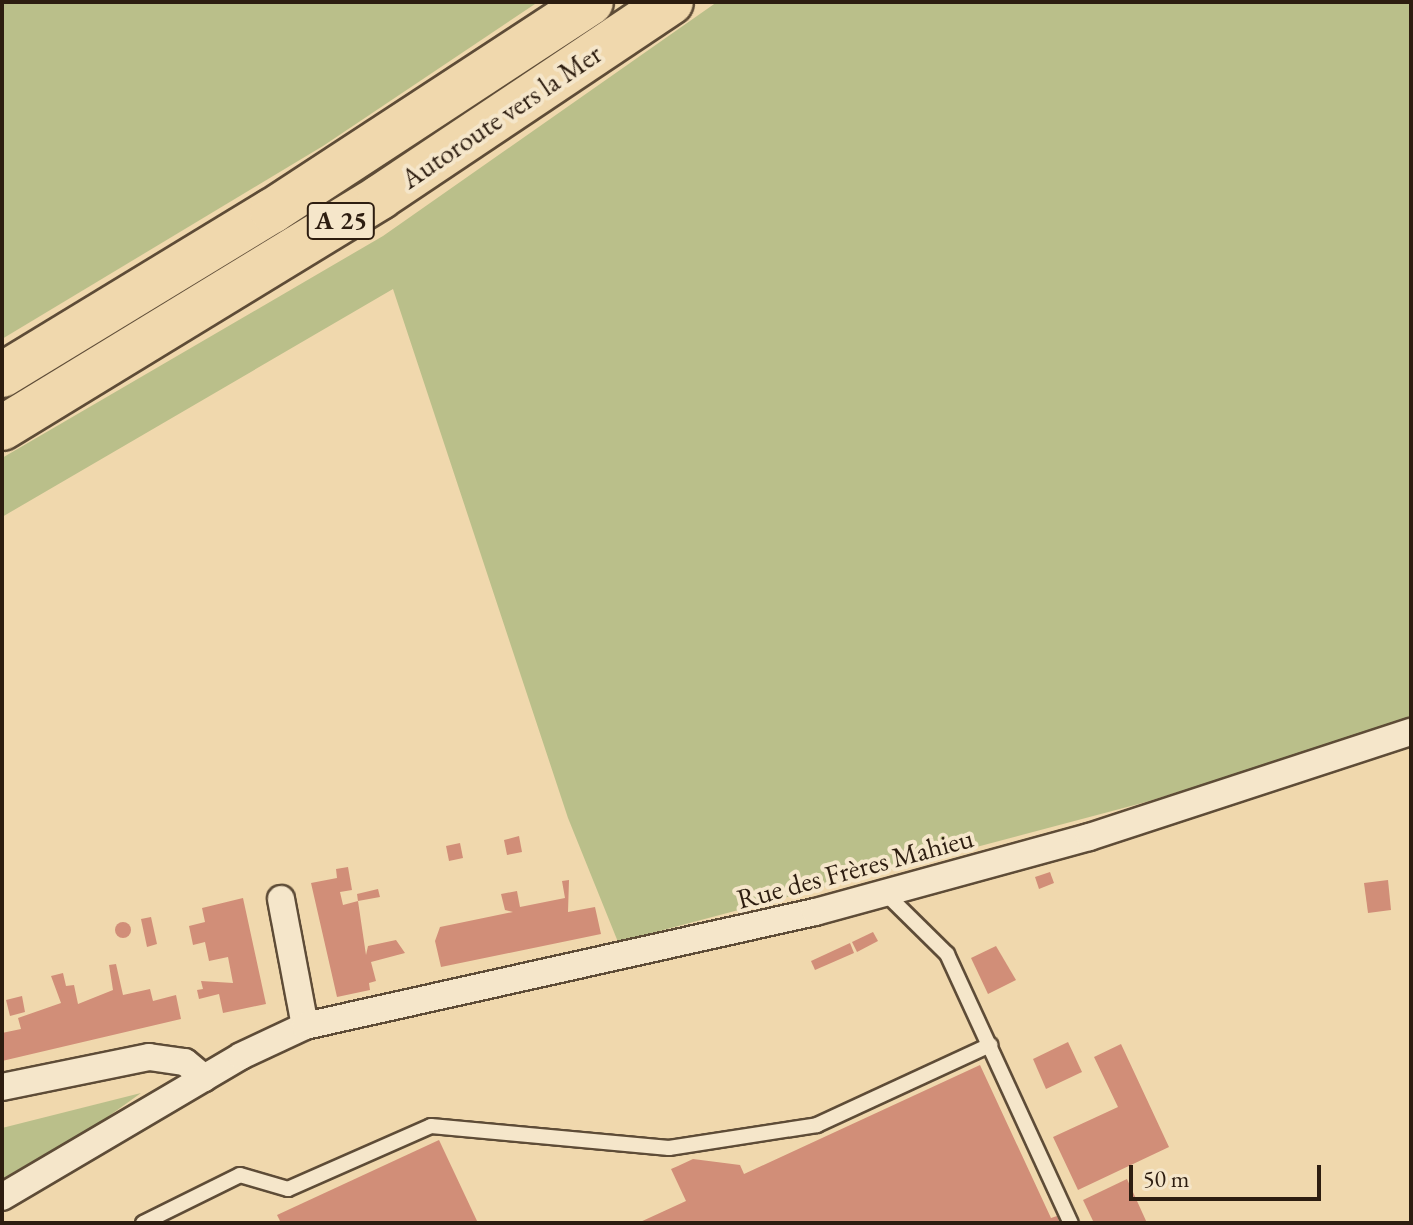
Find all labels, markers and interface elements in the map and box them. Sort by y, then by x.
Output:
street label: Autoroute vers la Mer [394,36,608,196]
road number: A 25 [305,199,377,243]
street label: Rue des Frères Mahieu [733,820,977,916]
scale bar [1133,1149,1325,1199]
text: 50 m [1143,1163,1190,1194]

